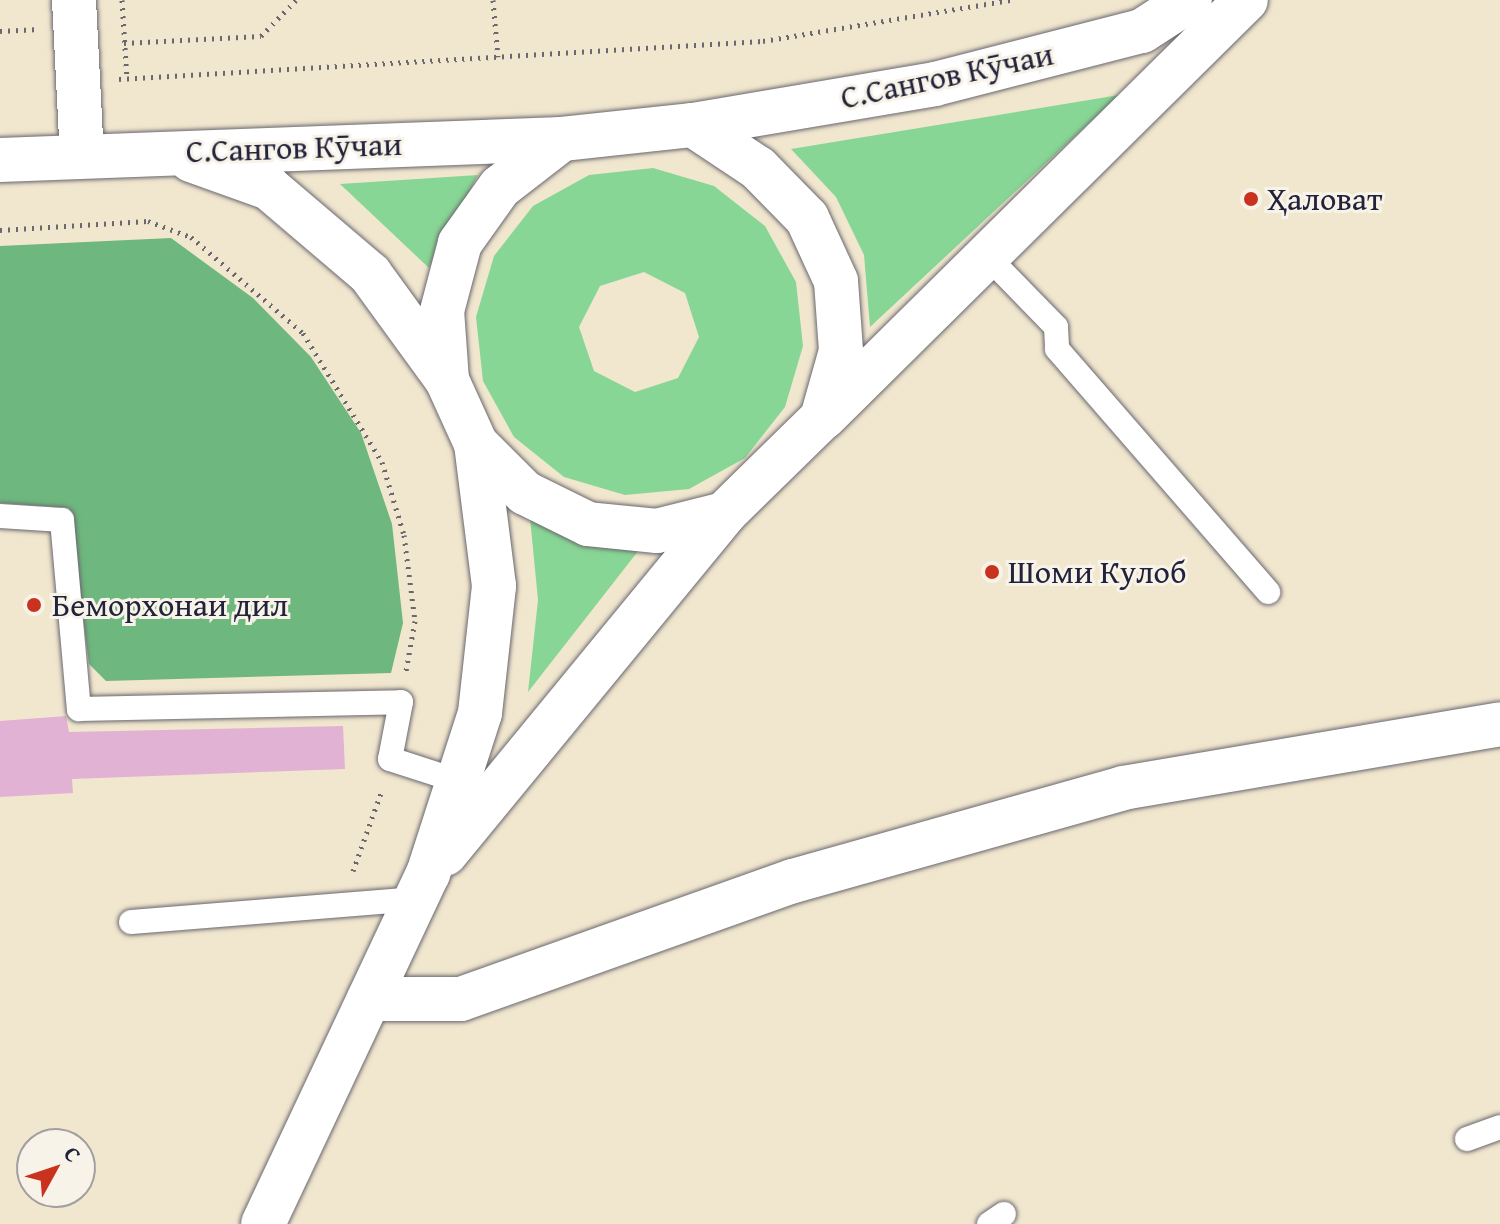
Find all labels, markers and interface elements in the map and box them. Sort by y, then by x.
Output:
street label: С.Сангов Кӯчаи [837,35,1057,117]
street label: С.Сангов Кӯчаи [185,125,403,171]
place label: Ҳаловат [1267,180,1382,218]
marker: Ҳаловат [1242,190,1260,208]
place label: Шоми Кулоб [1008,553,1186,591]
marker: Шоми Кулоб [983,563,1001,581]
place label: Беморхонаи дил [52,586,288,624]
marker: Беморхонаи дил [23,594,45,616]
north arrow [16,1128,96,1208]
text: С [57,1139,89,1169]

